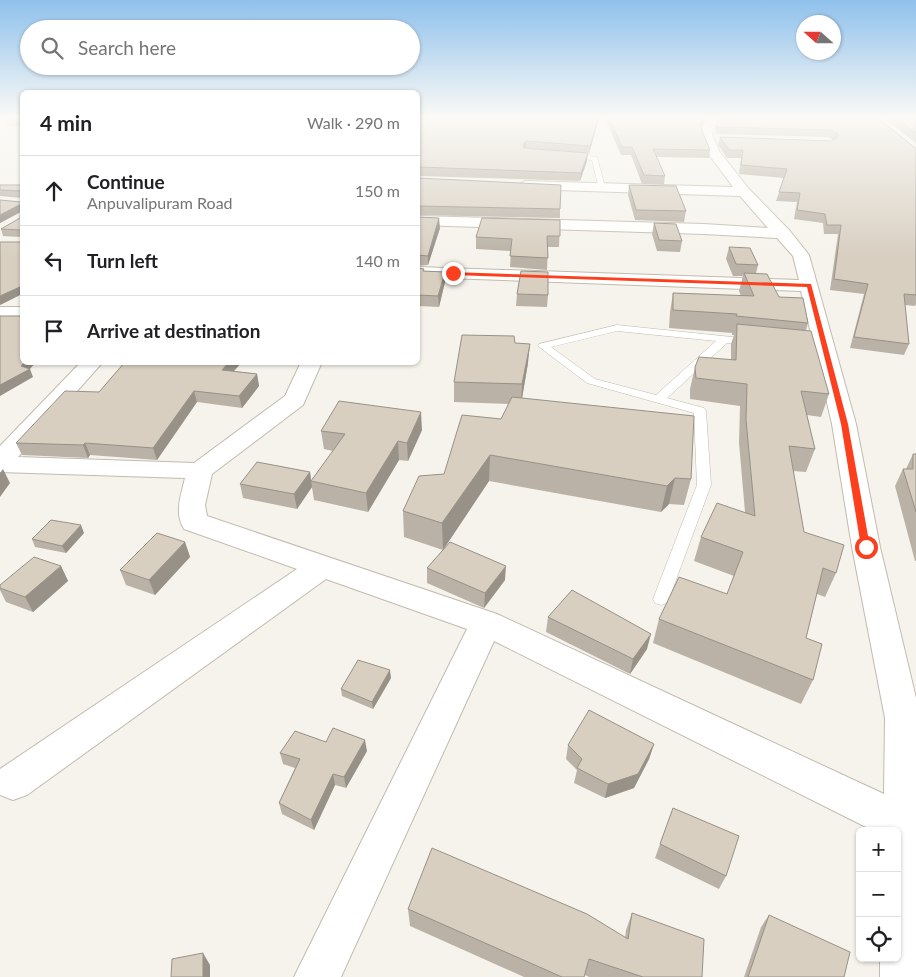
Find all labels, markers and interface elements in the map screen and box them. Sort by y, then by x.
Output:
north arrow [796,15,841,60]
search box [20,20,420,75]
icon: search [38,34,66,62]
text: Search here [78,36,176,59]
text: 4 min [40,110,92,135]
text: Walk · 290 m [307,113,400,132]
text: Continue [87,170,165,193]
icon: ahead [40,177,68,205]
text: 150 m [355,181,400,200]
text: Anpuvalipuram Road [87,193,233,212]
icon: left [40,247,68,275]
text: Turn left [87,249,158,272]
text: 140 m [355,251,400,270]
route end [442,262,465,285]
icon: arrive [40,317,68,345]
text: Arrive at destination [87,319,260,342]
route start [855,536,878,559]
map controls [856,827,901,962]
button: + [856,827,901,872]
button: − [856,872,901,917]
button: locate [856,917,901,962]

